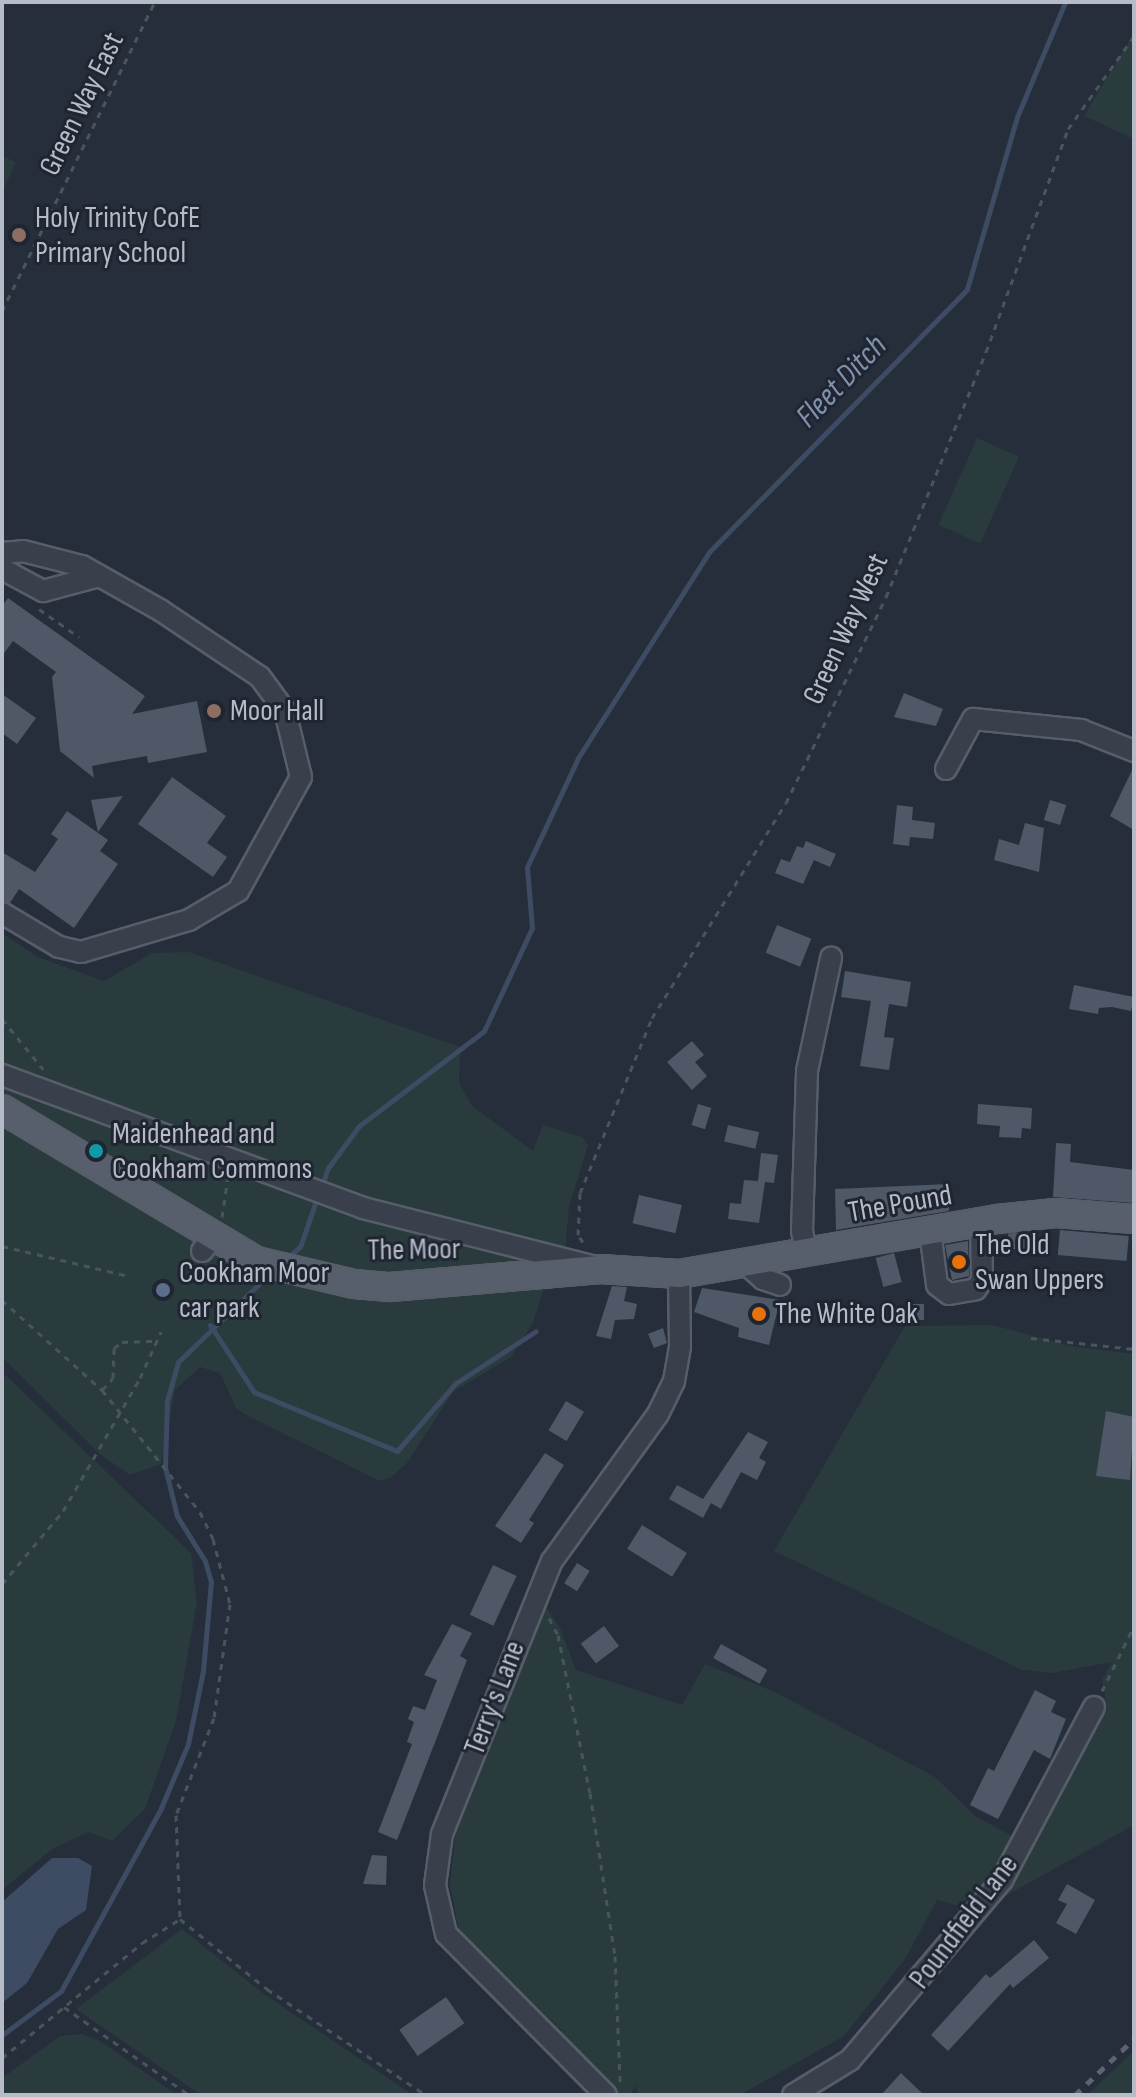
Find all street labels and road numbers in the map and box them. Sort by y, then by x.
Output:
street label: Green Way East [32,27,132,181]
street label: Green Way West [795,548,897,710]
street label: The Pound [845,1177,955,1231]
street label: The Moor [367,1231,461,1269]
street label: Terry's Lane [457,1636,533,1760]
street label: Poundfield Lane [902,1848,1026,1996]

